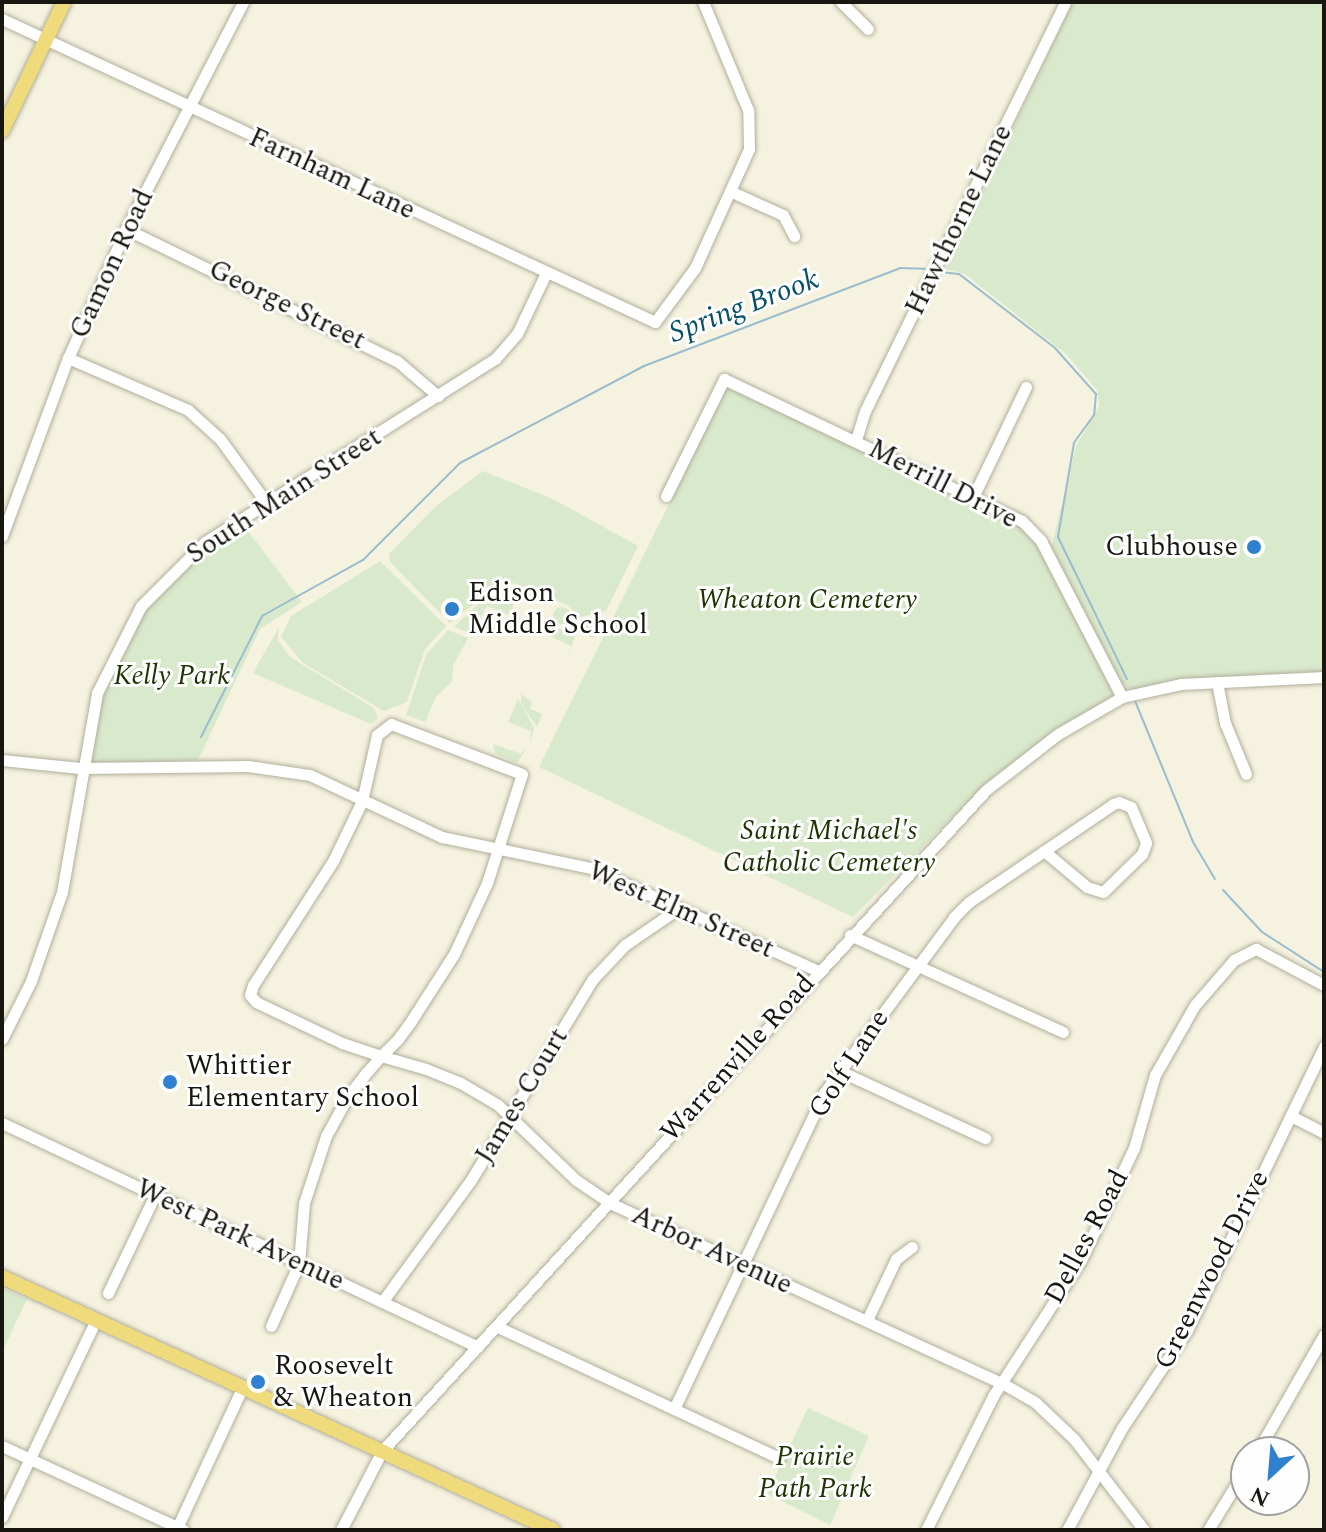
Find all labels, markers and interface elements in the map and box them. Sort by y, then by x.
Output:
street label: Hawthorne Lane [898,119,1020,321]
street label: Farnham Lane [243,121,421,227]
street label: Gamon Road [63,184,161,344]
street label: George Street [203,253,371,357]
water label: Spring Brook [664,261,824,351]
street label: South Main Street [180,420,388,572]
street label: Merrill Drive [863,432,1023,536]
place label: Clubhouse [1105,530,1238,564]
marker: Clubhouse [1245,538,1263,556]
place label: Edison Middle School [468,576,647,642]
park label: Wheaton Cemetery [697,583,917,617]
marker: Edison Middle School [443,600,461,618]
park label: Kelly Park [114,659,230,693]
park label: Saint Michael's Catholic Cemetery [723,814,935,880]
street label: West Elm Street [583,854,779,966]
street label: Warrenville Road [654,967,822,1149]
street label: Golf Lane [802,1003,896,1125]
street label: James Court [468,1022,576,1170]
place label: Whittier Elementary School [186,1049,419,1115]
marker: Whittier Elementary School [161,1073,179,1091]
street label: Delles Road [1038,1164,1136,1310]
street label: Greenwood Drive [1147,1165,1277,1375]
street label: West Park Avenue [130,1172,350,1298]
street label: Arbor Avenue [626,1198,798,1302]
place label: Roosevelt & Wheaton [274,1349,413,1415]
marker: Roosevelt & Wheaton [249,1373,267,1391]
north arrow [1230,1436,1310,1516]
park label: Prairie Path Park [758,1440,872,1506]
text: N [1245,1477,1275,1515]

